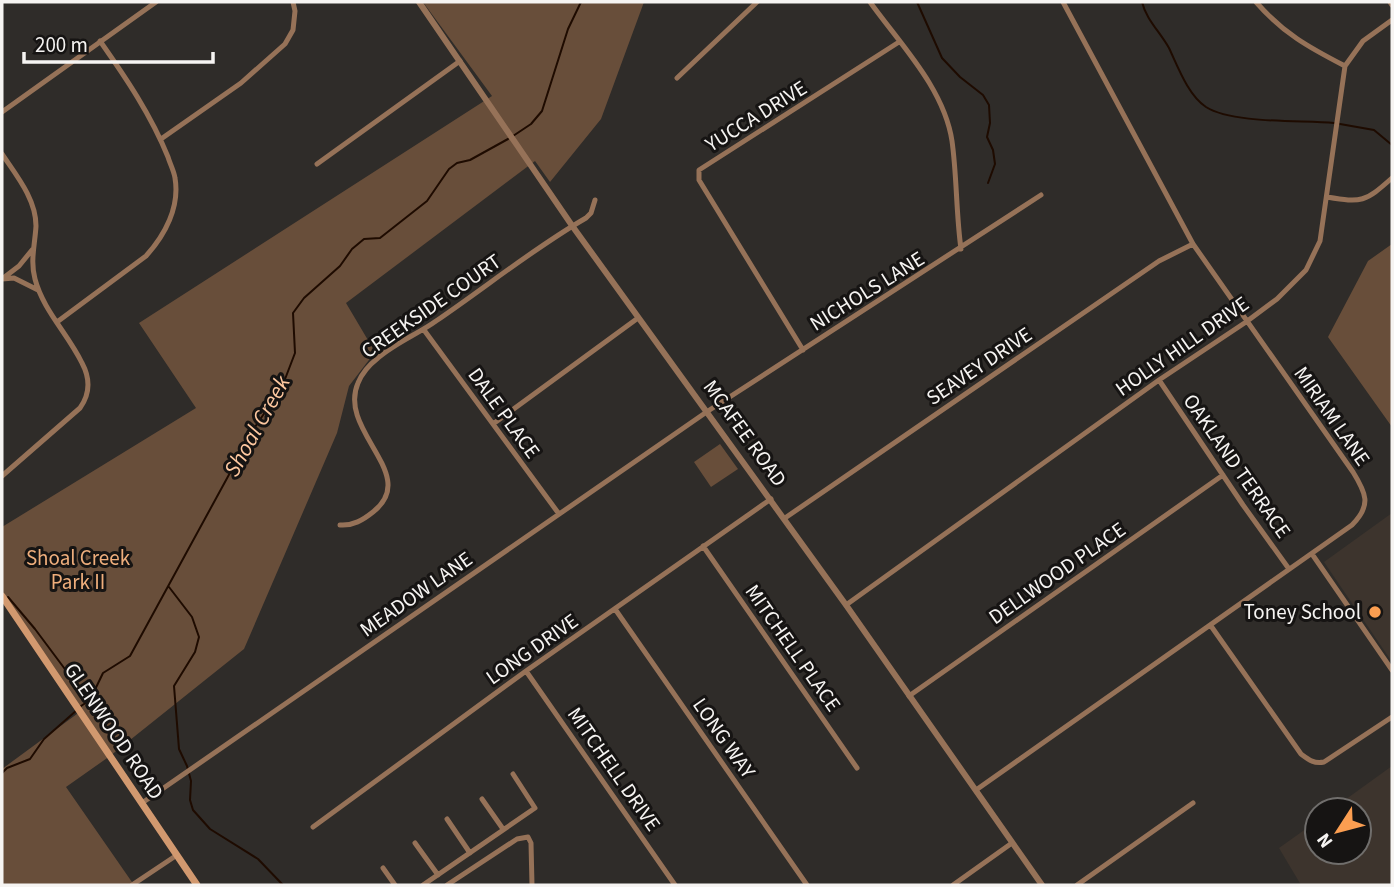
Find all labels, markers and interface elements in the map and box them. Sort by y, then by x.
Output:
scale bar [24,21,214,65]
text: 200 m [35,30,88,60]
street label: YUCCA DRIVE [699,73,813,160]
street label: NICHOLS LANE [804,244,930,338]
street label: CREEKSIDE COURT [355,246,507,366]
street label: HOLLY HILL DRIVE [1109,289,1255,403]
street label: SEAVEY DRIVE [920,320,1038,412]
street label: MIRIAM LANE [1287,360,1377,472]
street label: DALE PLACE [461,361,547,465]
water label: Shoal Creek [216,368,299,483]
street label: MCAFEE ROAD [696,373,794,493]
street label: OAKLAND TERRACE [1176,388,1298,544]
street label: DELLWOOD PLACE [982,515,1132,631]
park label: Shoal Creek Park II [26,543,131,597]
street label: MEADOW LANE [354,544,478,644]
street label: MITCHELL PLACE [738,578,848,718]
place label: Toney School [1243,597,1361,627]
marker: Toney School [1367,604,1383,620]
street label: LONG DRIVE [480,606,584,692]
street label: GLENWOOD ROAD [57,657,171,805]
street label: LONG WAY [685,692,763,785]
street label: MITCHELL DRIVE [560,701,668,837]
north arrow [1303,796,1373,866]
text: N [1311,827,1340,853]

